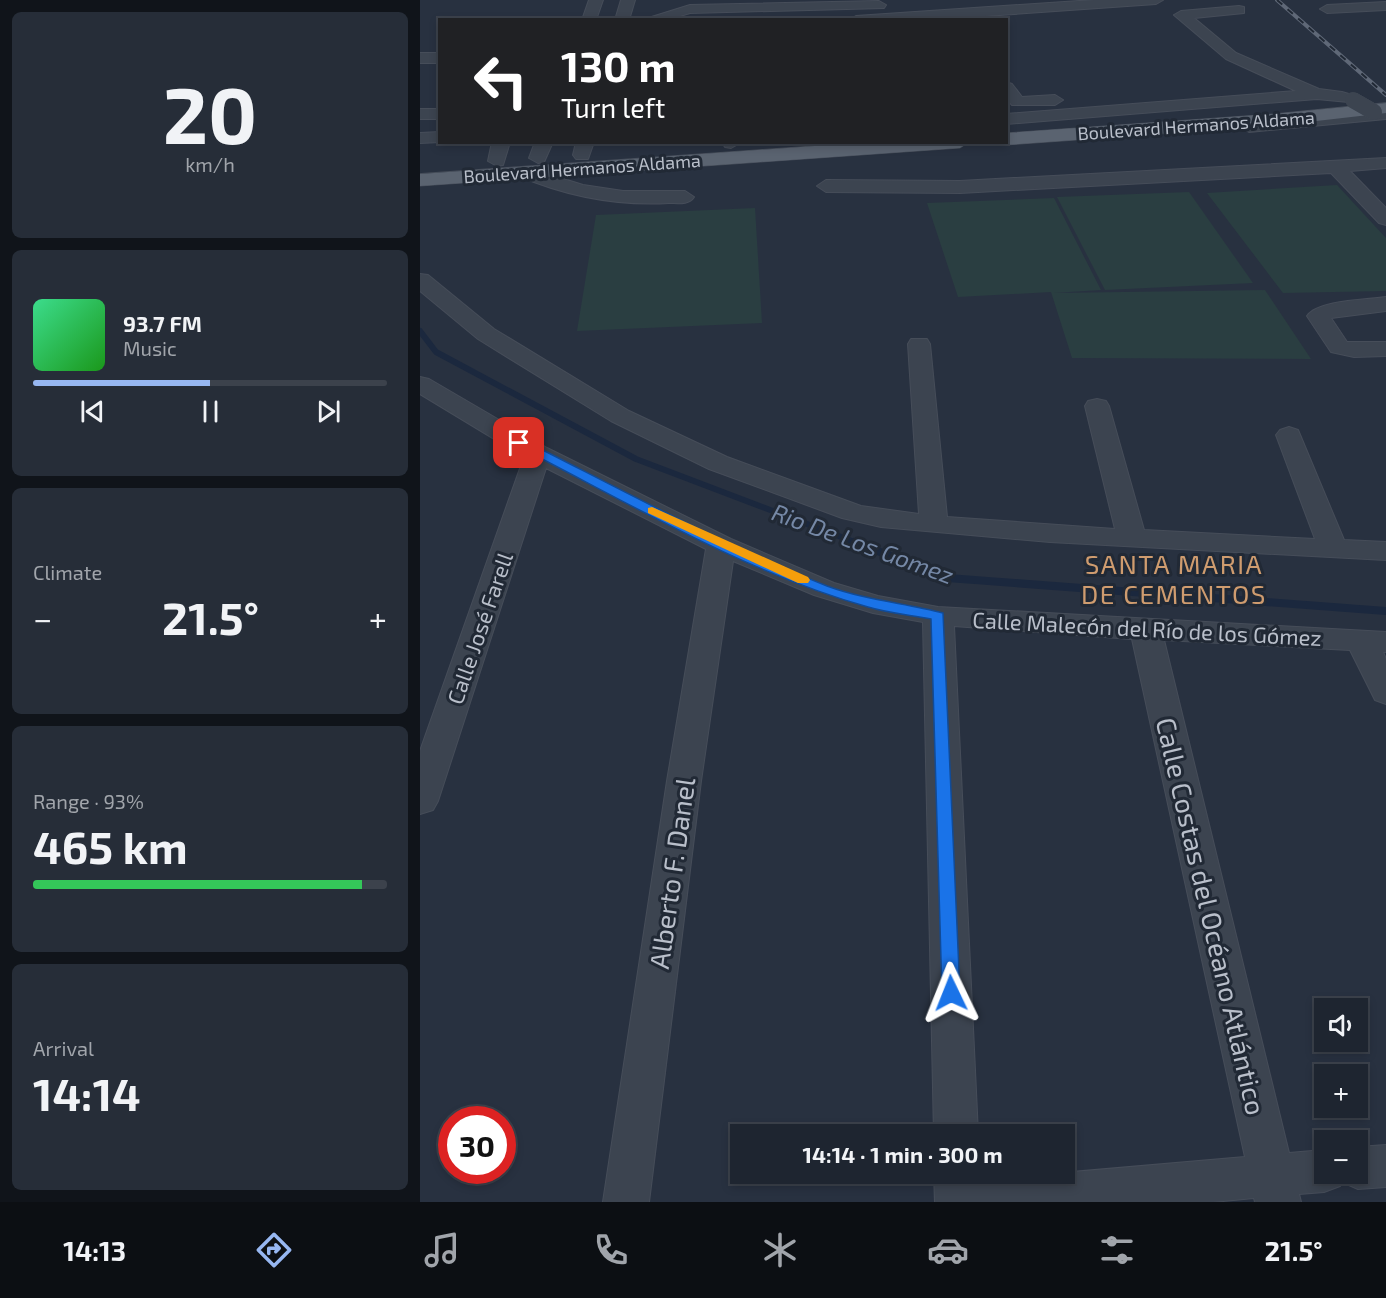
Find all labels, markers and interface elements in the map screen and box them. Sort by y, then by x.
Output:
text: 130 m [561,40,676,90]
icon: left [462,42,540,120]
text: 20 [163,66,257,160]
text: Turn left [561,91,665,123]
street label: Boulevard Hermanos Aldama [1077,106,1315,144]
street label: Boulevard Hermanos Aldama [463,149,701,187]
text: km/h [185,152,235,176]
text: 93.7 FM [123,310,202,336]
text: Music [123,336,177,360]
icon: previous [76,395,109,428]
icon: pause [194,395,227,428]
icon: next [312,395,345,428]
pin [493,417,544,468]
icon: arrive [502,426,535,459]
water label: Rio De Los Gomez [768,497,958,589]
street label: Calle José Farell [441,548,517,707]
district label: SANTA MARIA DE CEMENTOS [1081,548,1267,609]
text: Climate [33,560,102,584]
text: 21.5° [162,590,259,644]
text: − [33,598,52,638]
text: + [369,598,387,638]
street label: Calle Malecón del Río de los Gómez [972,606,1322,650]
street label: Calle Costas del Océano Atlántico [1151,714,1273,1118]
street label: Alberto F. Danel [642,775,700,971]
text: Range · 93% [33,789,144,813]
text: 465 km [33,819,188,873]
position arrow [919,961,983,1025]
map controls [1314,998,1368,1184]
button: sound [1314,998,1368,1052]
text: Arrival [33,1036,94,1060]
button: + [1314,1064,1368,1118]
text: 14:14 [33,1066,141,1120]
speed limit sign: 30 [438,1106,516,1184]
button: − [1314,1130,1368,1184]
text: 14:14 · 1 min · 300 m [802,1141,1003,1167]
icon: directions [253,1229,295,1271]
icon: music [421,1229,463,1271]
icon: phone [590,1229,632,1271]
icon: climate [759,1229,801,1271]
icon: car [927,1229,969,1271]
icon: filters [1096,1229,1138,1271]
text: 14:13 [63,1234,126,1266]
text: 21.5° [1264,1234,1323,1266]

